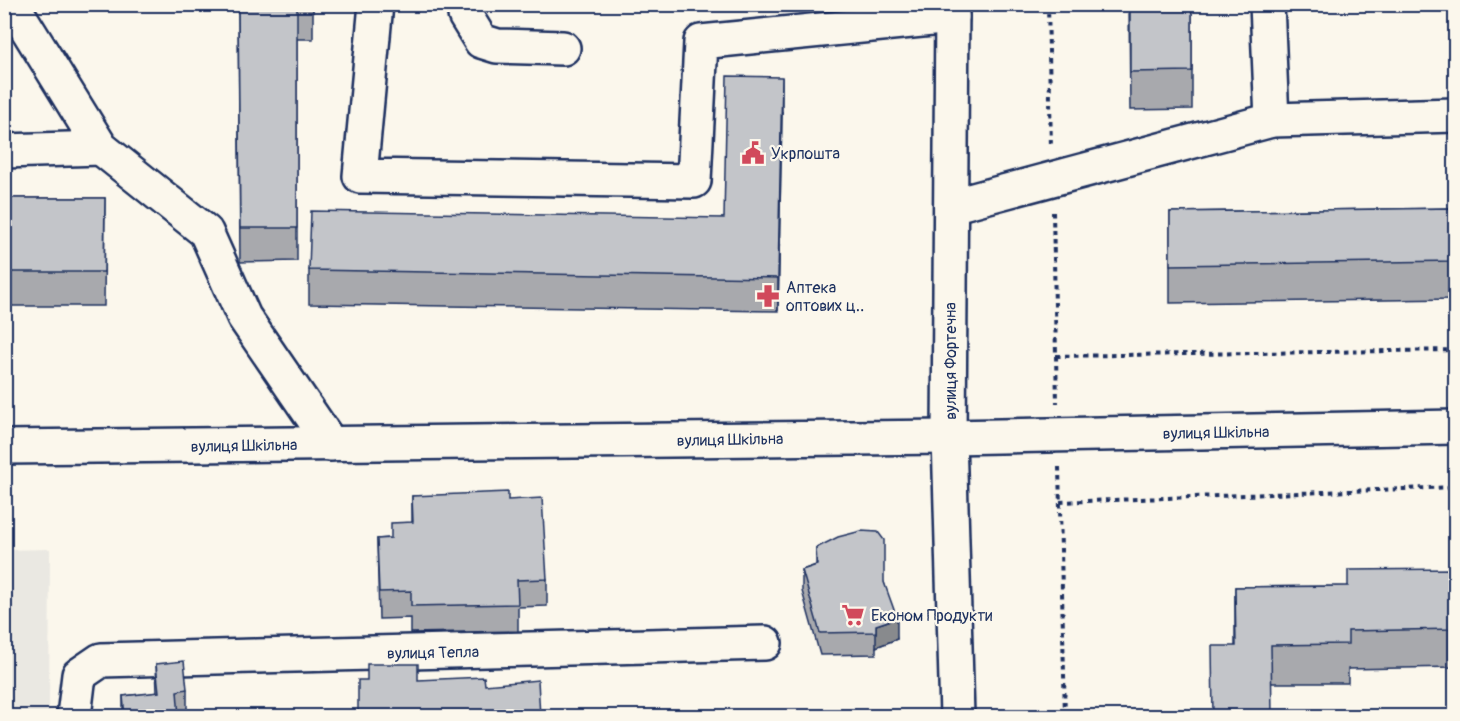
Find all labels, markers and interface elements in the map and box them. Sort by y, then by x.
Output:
public building icon: Укрпошта [740,140,766,166]
place label: Укрпошта [771,144,840,164]
place label: Аптека оптових ц‥ [786,278,864,316]
pharmacy icon: Аптека оптових ц‥ [755,283,781,309]
street label: вулиця Фортечна [941,302,961,420]
street label: вулиця Шкільна [1163,422,1270,444]
street label: вулиця Шкільна [677,429,784,451]
street label: вулиця Шкільна [191,435,298,457]
supermarket icon: Економ Продукти [840,602,866,628]
place label: Економ Продукти [871,606,992,626]
street label: вулиця Тепла [387,642,479,664]

